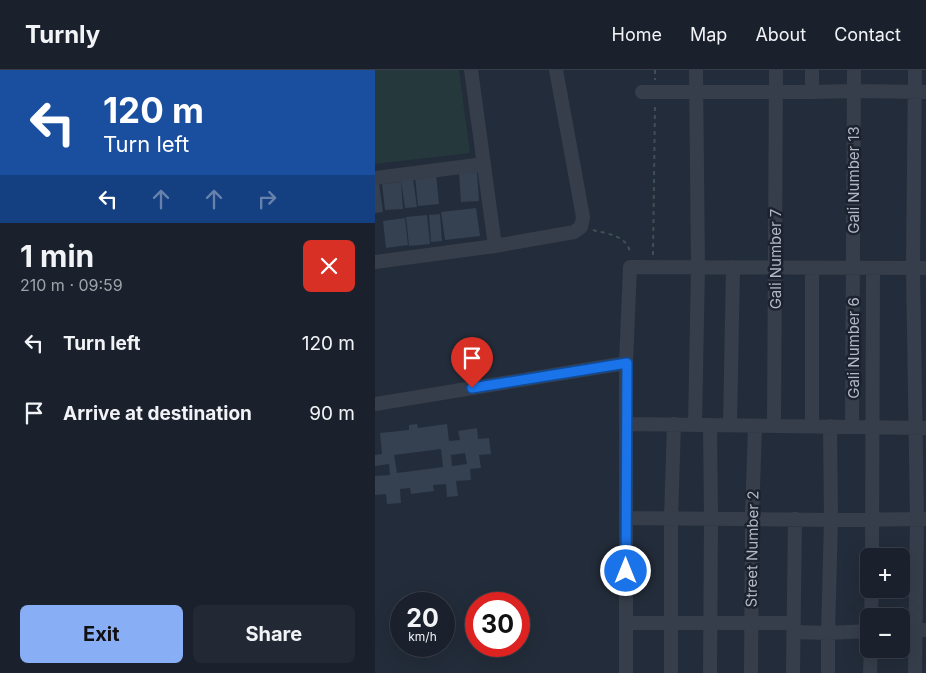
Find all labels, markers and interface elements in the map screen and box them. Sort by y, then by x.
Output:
text: Turnly [25,20,100,49]
text: Home [612,24,662,45]
text: Map [690,24,727,45]
text: About [755,24,806,45]
text: Contact [834,24,901,45]
text: 120 m [103,89,204,131]
icon: left [20,90,85,155]
street label: Gali Number 13 [844,126,863,234]
text: Turn left [103,131,189,157]
icon: left [94,185,122,213]
icon: ahead [147,185,175,213]
icon: ahead [200,185,228,213]
icon: right [253,185,281,213]
street label: Gali Number 7 [766,209,785,309]
text: 1 min [20,238,94,274]
button: close [303,240,355,292]
text: 210 m · 09:59 [20,275,123,295]
street label: Gali Number 6 [844,297,863,399]
icon: left [20,329,48,357]
text: Turn left [63,332,141,355]
text: 120 m [302,332,355,355]
pin [451,337,493,388]
icon: arrive [458,344,486,372]
icon: arrive [20,399,48,427]
text: Arrive at destination [63,402,252,425]
text: 90 m [309,402,355,425]
street label: Street Number 2 [741,490,763,608]
position arrow [599,544,651,596]
map controls [860,548,910,658]
button: + [860,548,910,598]
speed limit sign: 30 [465,592,530,657]
text: 20 [406,603,439,633]
button: Exit [20,605,183,663]
button: Share [193,605,355,663]
button: − [860,608,910,658]
text: km/h [408,629,437,644]

